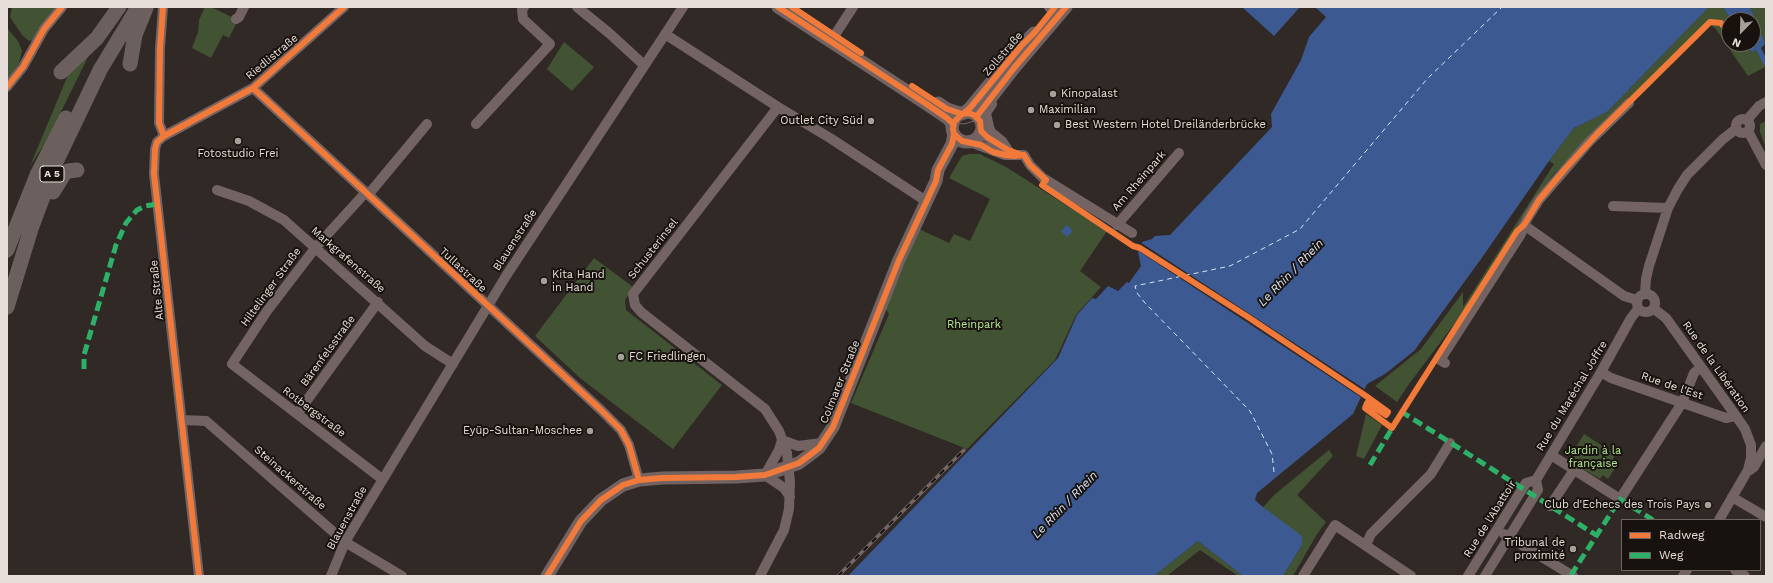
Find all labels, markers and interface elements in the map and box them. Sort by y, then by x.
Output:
north arrow [1721,12,1761,52]
street label: Zollstraße [980,29,1026,79]
street label: Riedlistraße [243,31,301,83]
text: N [1730,35,1743,50]
place label: Kinopalast [1061,87,1118,101]
marker: Kinopalast [1048,89,1058,99]
place label: Maximilian [1039,103,1096,117]
marker: Maximilian [1026,105,1036,115]
place label: Outlet City Süd [780,114,863,128]
marker: Outlet City Süd [866,116,876,126]
place label: Best Western Hotel Dreiländerbrücke [1065,118,1266,132]
marker: Best Western Hotel Dreiländerbrücke [1052,120,1062,130]
marker: Fotostudio Frei [233,136,243,146]
place label: Fotostudio Frei [197,147,279,161]
street label: Am Rheinpark [1109,148,1169,214]
road number: A 5 [40,166,64,182]
street label: Blauenstraße [490,207,540,273]
street label: Schusterinsel [625,216,681,282]
street label: Markgrafenstraße [308,224,388,296]
water label: Le Rhin / Rhein [1255,236,1327,310]
street label: Hiltelinger Straße [238,245,304,329]
street label: Tullastraße [437,245,489,295]
street label: Alte Straße [147,259,167,321]
place label: Kita Hand in Hand [552,268,605,294]
marker: Kita Hand in Hand [539,276,549,286]
street label: Bärenfelsstraße [298,313,358,389]
park label: Rheinpark [947,318,1001,332]
street label: Rue de la Libération [1679,319,1753,415]
street label: Colmarer Straße [817,339,863,425]
street label: Rue du Maréchal Joffre [1534,339,1610,453]
place label: FC Friedlingen [629,350,706,364]
marker: FC Friedlingen [616,352,626,362]
street label: Rue de l'Est [1640,369,1704,403]
street label: Rotbergstraße [280,384,348,440]
place label: Eyüp-Sultan-Moschee [463,424,582,438]
marker: Eyüp-Sultan-Moschee [585,426,595,436]
street label: Steinackerstraße [251,443,329,513]
park label: Jardin à la française [1565,444,1621,470]
water label: Le Rhin / Rhein [1029,468,1101,542]
street label: Rue de l'Abattoir [1461,478,1519,560]
street label: Blauenstraße [324,484,370,552]
place label: Club d'Echecs des Trois Pays [1544,498,1700,512]
marker: Club d'Echecs des Trois Pays [1703,500,1713,510]
legend [1621,519,1761,571]
text: Radweg [1659,528,1704,542]
place label: Tribunal de proximité [1505,536,1565,562]
marker: Tribunal de proximité [1568,544,1578,554]
text: Weg [1659,548,1683,562]

